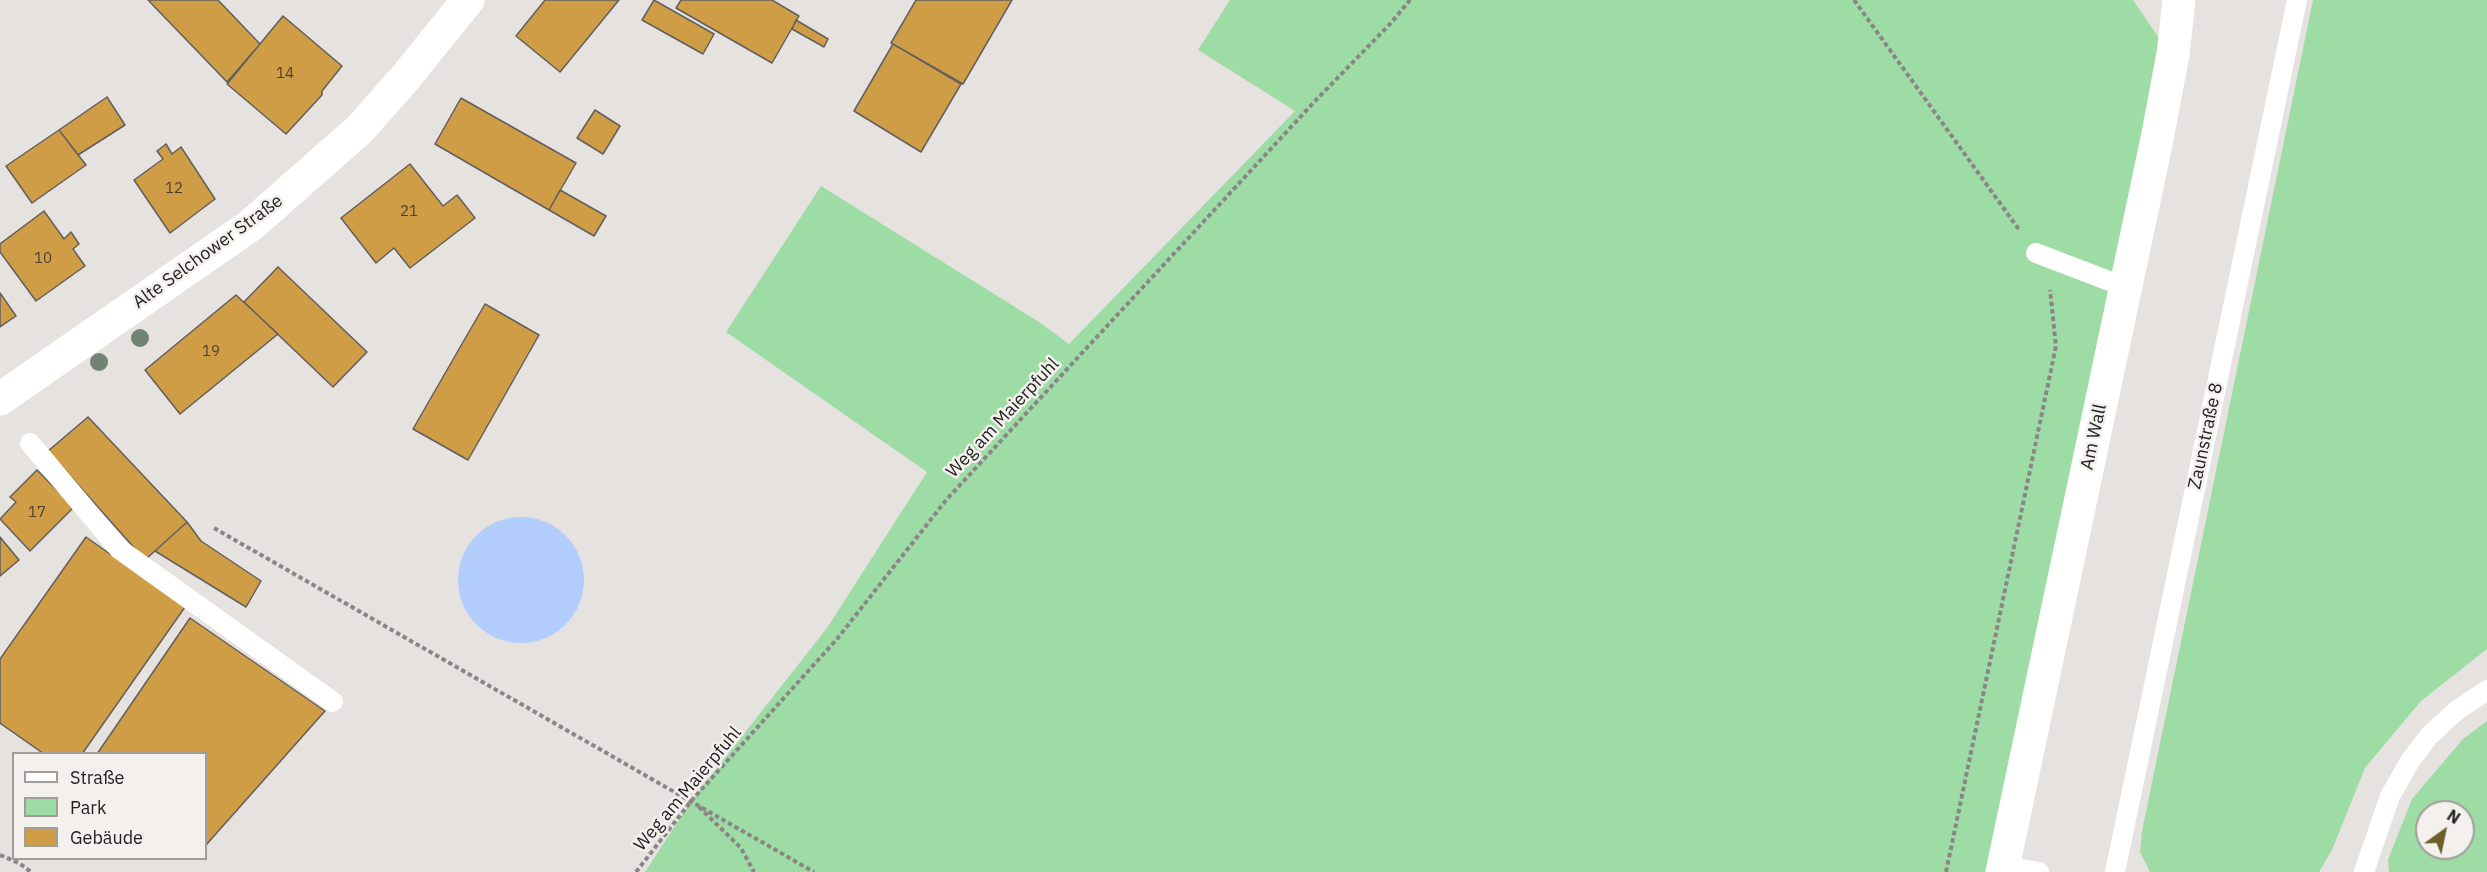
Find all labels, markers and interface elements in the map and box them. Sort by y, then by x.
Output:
house number: 14 [276,65,294,83]
house number: 12 [165,180,183,198]
street label: Alte Selchower Straße [129,190,287,314]
house number: 21 [400,203,418,221]
house number: 10 [34,250,52,268]
house number: 19 [202,343,220,361]
street label: Weg am Maierpfuhl [942,354,1064,482]
street label: Zaunstraße 8 [2184,381,2228,491]
street label: Am Wall [2077,402,2111,472]
house number: 17 [28,504,46,522]
street label: Weg am Maierpfuhl [630,722,746,856]
legend [12,752,207,860]
text: Straße [70,766,124,789]
text: Park [70,796,106,819]
north arrow [2415,800,2475,860]
text: N [2443,805,2464,828]
text: Gebäude [70,826,143,849]

